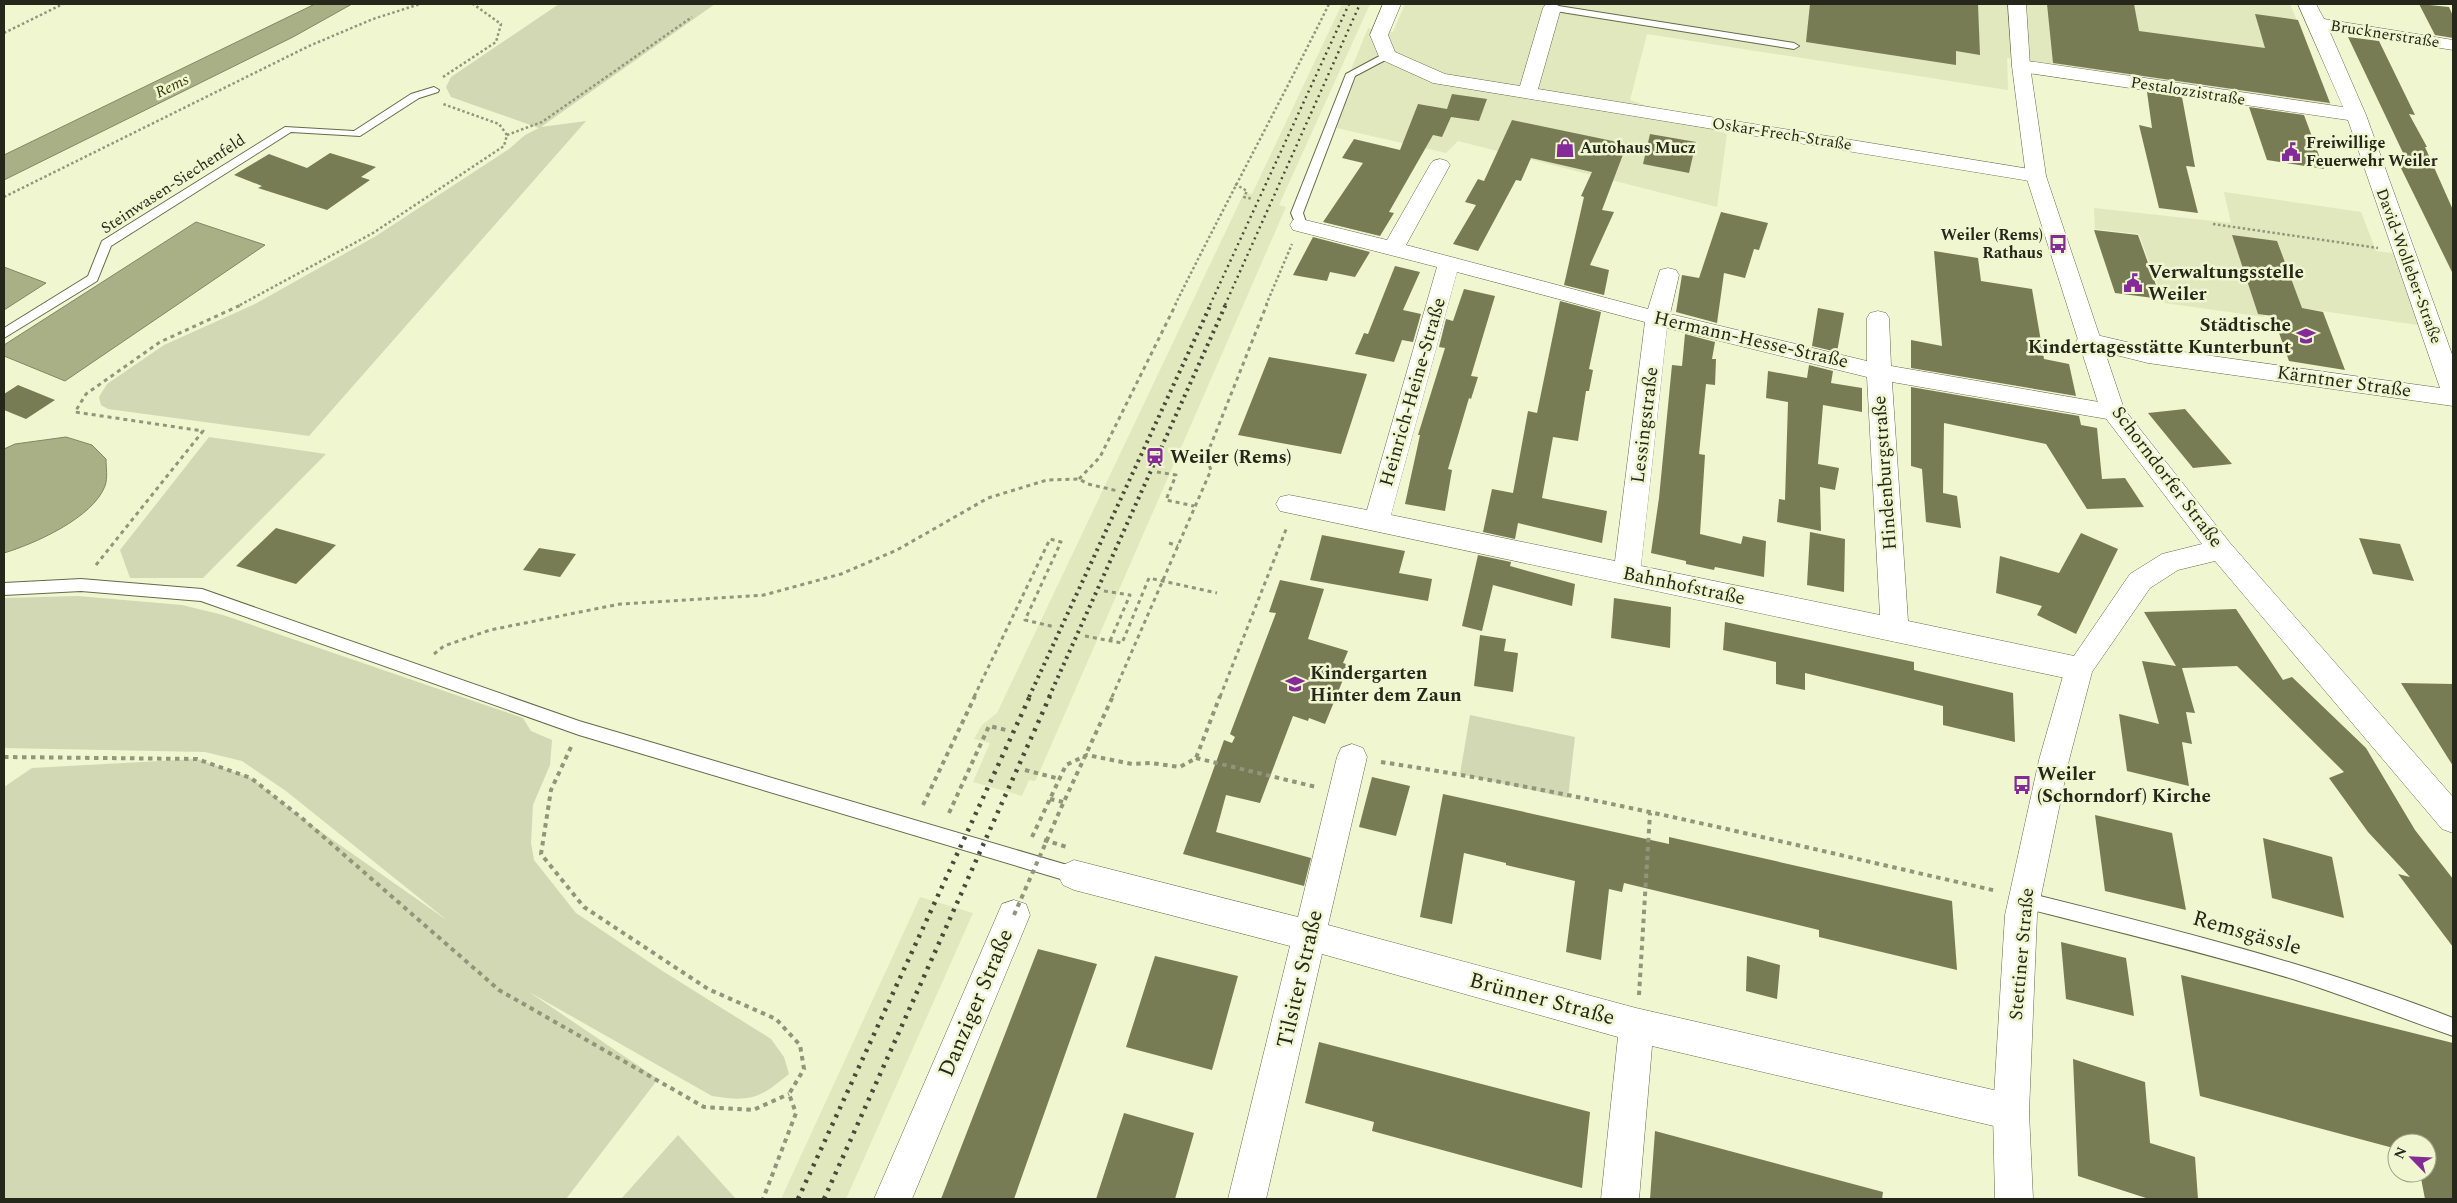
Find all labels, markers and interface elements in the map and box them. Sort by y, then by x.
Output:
street label: Brucknerstraße [2329,14,2441,54]
water label: Rems [151,67,193,104]
street label: Pestalozzistraße [2129,70,2247,112]
street label: Oskar-Frech-Straße [1710,111,1854,157]
street label: Steinwasen-Siechenfeld [96,128,250,240]
place label: Freiwillige Feuerwehr Weiler [2306,131,2438,173]
place label: Autohaus Mucz [1580,136,1696,160]
shop icon: Autohaus Mucz [1554,137,1576,159]
public building icon: Freiwillige Feuerwehr Weiler [2280,141,2302,163]
street label: David-Wolleber-Straße [2370,185,2448,347]
place label: Weiler (Rems) Rathaus [1941,223,2043,265]
bus stop icon: Weiler (Rems) Rathaus [2047,233,2069,255]
place label: Verwaltungsstelle Weiler [2148,258,2304,309]
public building icon: Verwaltungsstelle Weiler [2122,272,2144,294]
street label: Heinrich-Heine-Straße [1372,294,1454,490]
street label: Hermann-Hesse-Straße [1651,303,1851,377]
place label: Städtische Kindertagesstätte Kunterbunt [2028,311,2291,362]
school or university icon: Städtische Kindertagesstätte Kunterbunt [2295,325,2317,347]
street label: Kärntner Straße [2275,358,2413,406]
street label: Lessingstraße [1623,365,1667,485]
street label: Hindenburgstraße [1865,395,1905,551]
street label: Schorndorfer Straße [2104,400,2230,554]
place label: Weiler (Rems) [1170,443,1292,472]
station icon: Weiler (Rems) [1144,446,1166,468]
street label: Bahnhofstraße [1620,559,1748,613]
place label: Kindergarten Hinter dem Zaun [1310,659,1462,710]
school or university icon: Kindergarten Hinter dem Zaun [1284,673,1306,695]
place label: Weiler (Schorndorf) Kirche [2037,760,2211,811]
bus stop icon: Weiler (Schorndorf) Kirche [2011,774,2033,796]
street label: Stettiner Straße [2002,886,2042,1022]
street label: Remsgässle [2189,902,2305,964]
street label: Tilsiter Straße [1268,907,1332,1051]
street label: Danziger Straße [930,924,1022,1082]
street label: Brünner Straße [1465,964,1619,1034]
north arrow [2387,1133,2437,1183]
text: N [2389,1143,2412,1162]

